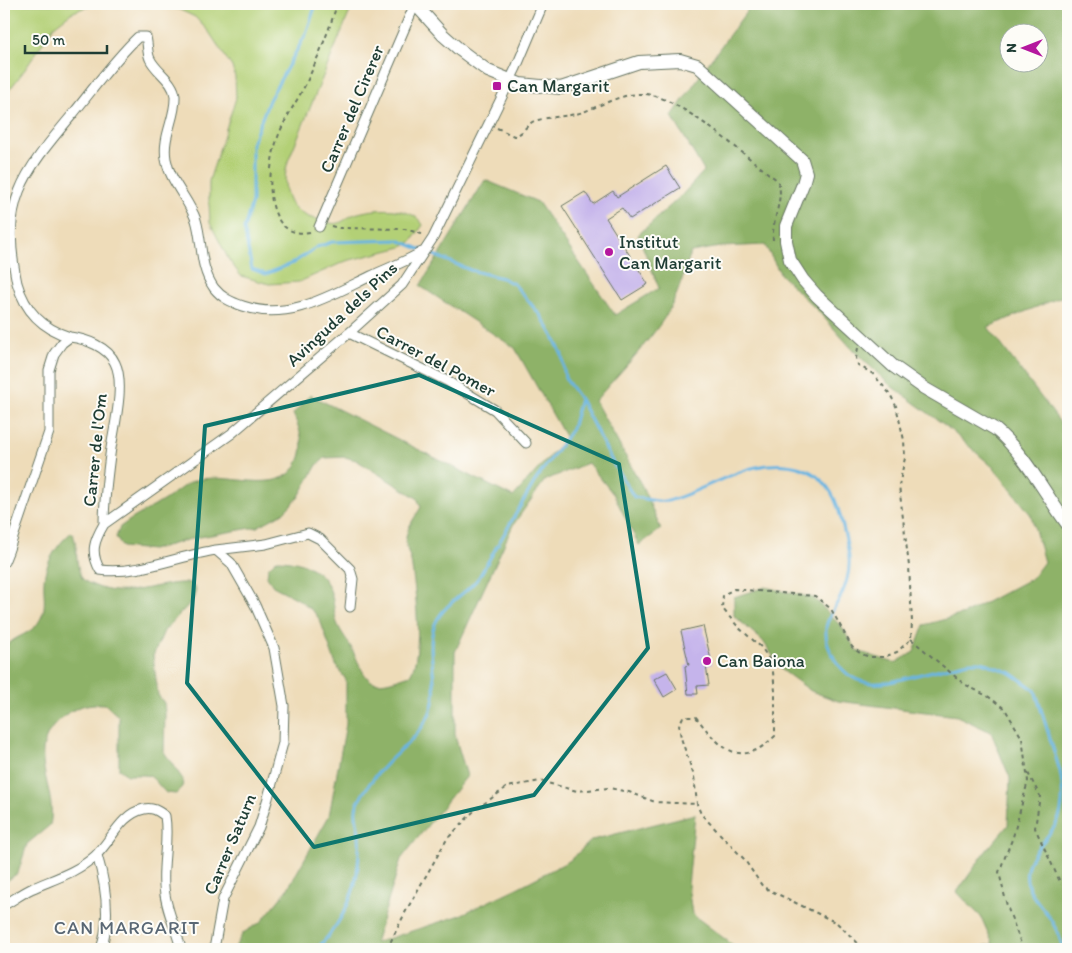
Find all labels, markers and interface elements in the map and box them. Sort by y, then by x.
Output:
scale bar [25,22,108,54]
north arrow [1000,22,1050,72]
text: 50 m [32,31,65,49]
street label: Carrer del Cirerer [315,42,389,176]
text: N [1003,43,1020,53]
place label: Can Margarit [507,75,610,97]
marker: Can Margarit [491,80,503,92]
place label: Institut Can Margarit [619,231,722,274]
marker: Institut Can Margarit [603,246,615,258]
street label: Avinguda dels Pins [282,257,402,371]
street label: Carrer del Pomer [372,320,500,402]
street label: Carrer de l'Om [78,392,112,508]
place label: Can Baiona [717,650,805,672]
marker: Can Baiona [701,655,713,667]
street label: Carrer Saturn [199,790,261,898]
district label: CAN MARGARIT [54,916,200,939]

